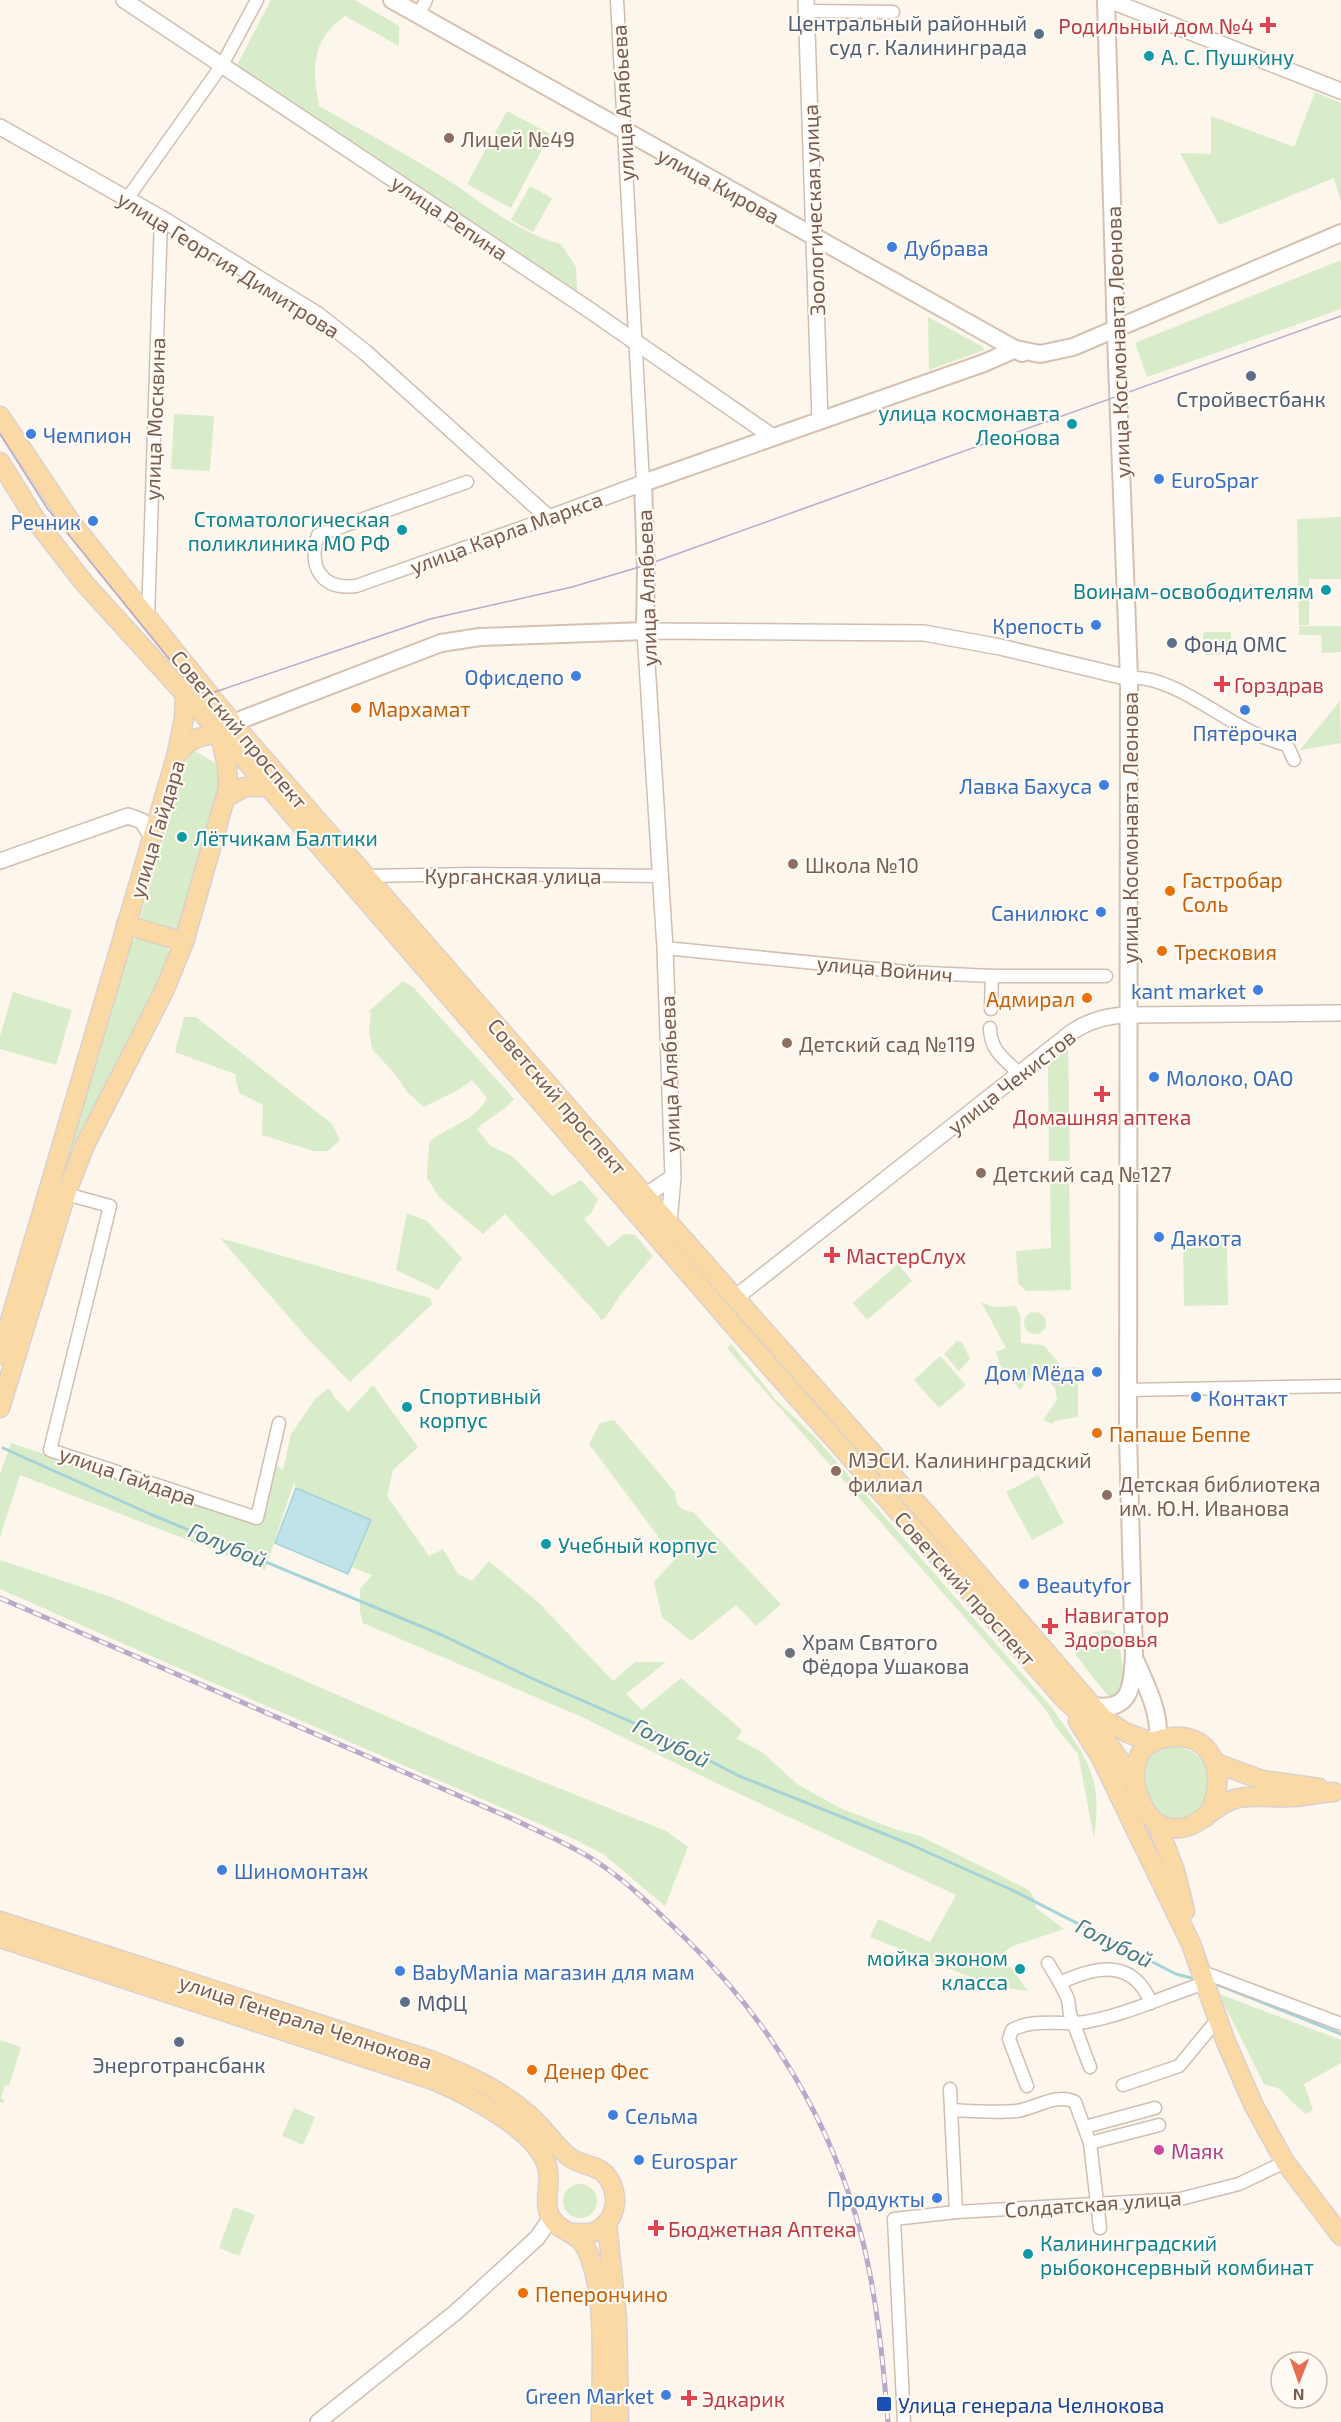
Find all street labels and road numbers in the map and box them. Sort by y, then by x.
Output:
street label: улица Алябьева [605,24,640,182]
street label: Зоологическая улица [797,104,830,316]
street label: улица Кирова [653,141,784,230]
street label: улица Репина [386,169,513,266]
street label: улица Георгия Димитрова [113,185,345,344]
street label: улица Космонавта Леонова [1100,206,1135,478]
street label: улица Москвина [139,337,170,501]
street label: улица Карла Маркса [406,486,606,579]
street label: улица Алябьева [631,509,662,667]
street label: Советский проспект [166,645,314,813]
street label: улица Космонавта Леонова [1117,692,1143,964]
street label: улица Гайдара [123,757,190,902]
street label: Курганская улица [424,863,602,889]
street label: улица Войнич [816,950,954,987]
street label: улица Алябьева [654,995,685,1153]
street label: Советский проспект [483,1013,633,1179]
street label: улица Чекистов [942,1023,1081,1139]
street label: улица Гайдара [56,1440,200,1511]
street label: Советский проспект [890,1506,1042,1670]
street label: улица Генерала Челнокова [176,1968,436,2075]
street label: Солдатская улица [1004,2184,1182,2223]

